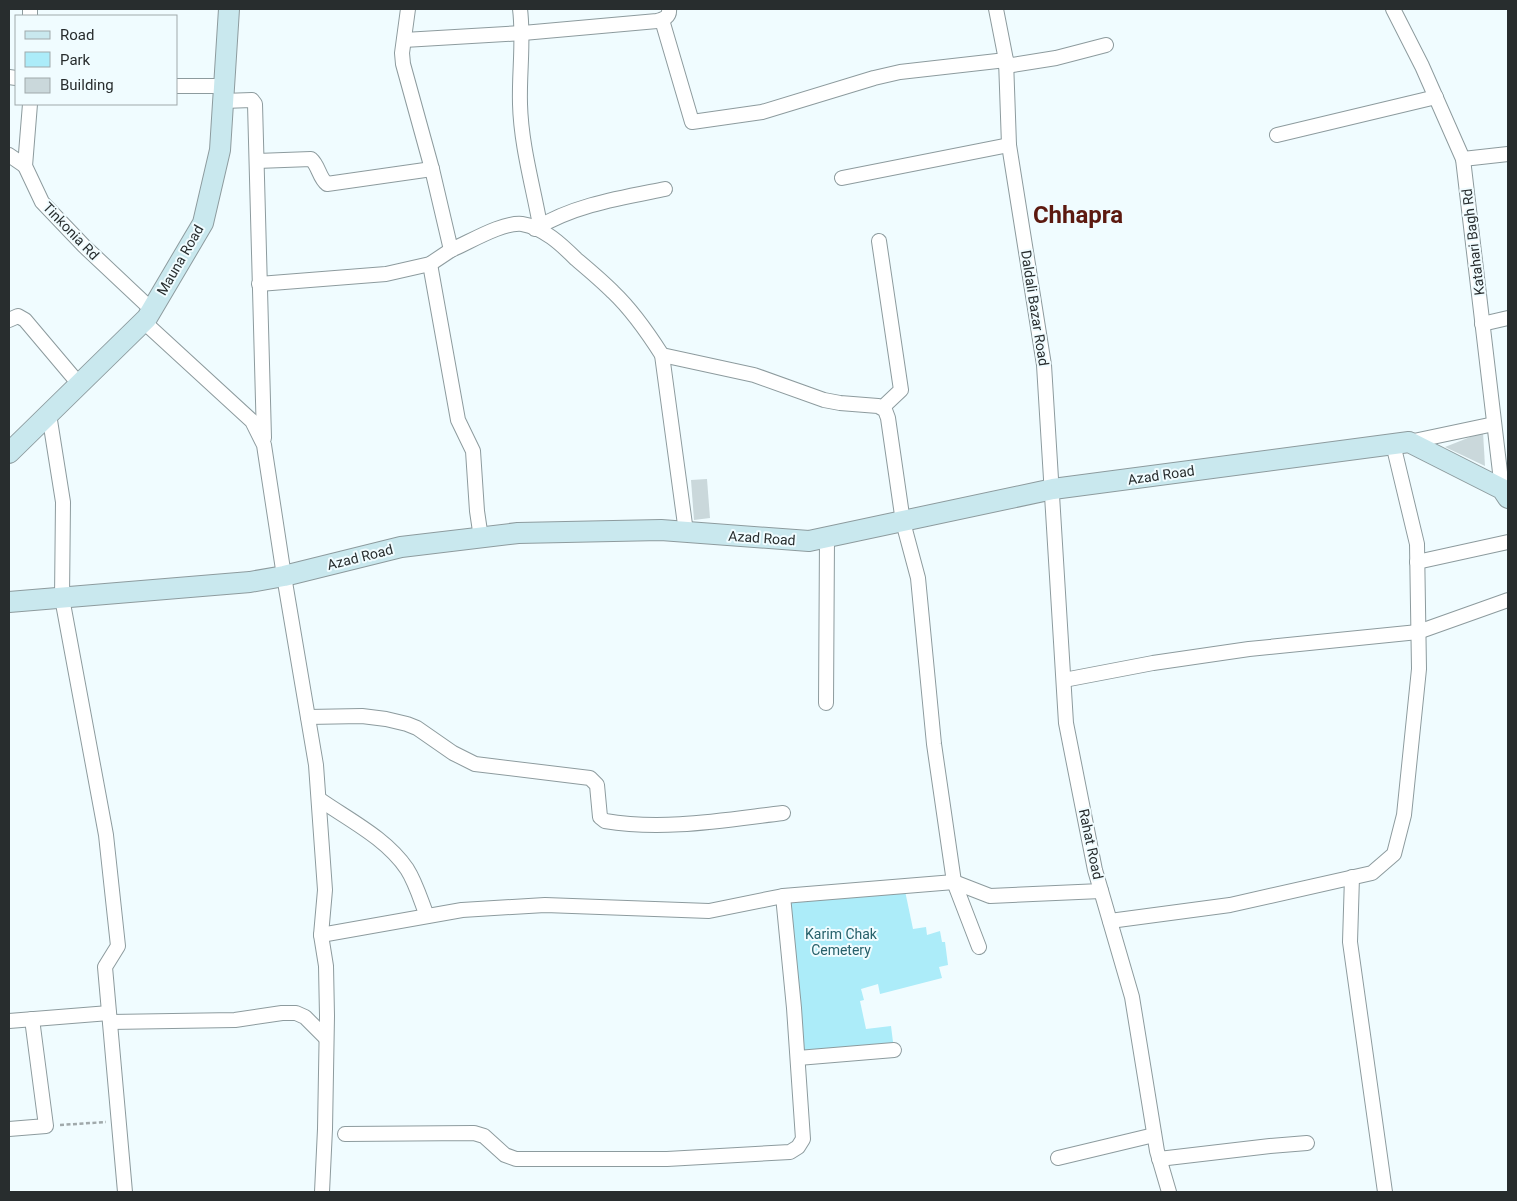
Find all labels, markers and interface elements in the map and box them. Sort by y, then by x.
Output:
legend [15,15,178,105]
text: Road [60,26,94,44]
text: Park [60,51,91,69]
text: Building [60,76,114,94]
street label: Katahari Bagh Rd [1459,188,1487,296]
street label: Tinkonia Rd [40,199,102,263]
district label: Chhapra [1033,201,1123,229]
street label: Mauna Road [153,222,207,298]
street label: Daldali Bazar Road [1018,249,1052,367]
street label: Azad Road [1127,462,1195,488]
street label: Azad Road [728,528,796,548]
street label: Azad Road [325,541,395,573]
street label: Rahat Road [1076,807,1106,881]
park label: Karim Chak Cemetery [805,926,878,958]

